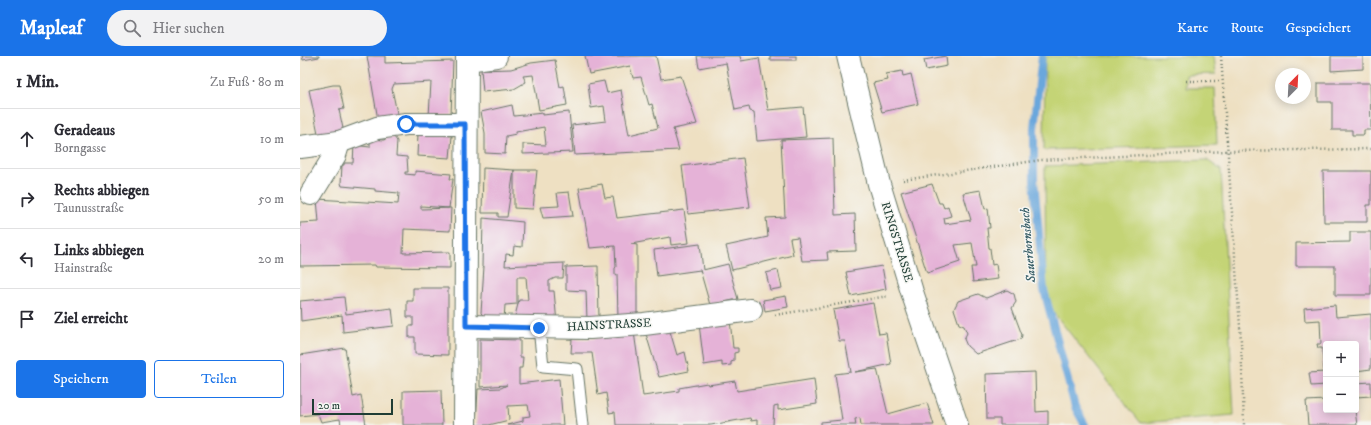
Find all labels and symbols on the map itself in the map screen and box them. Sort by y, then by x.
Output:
north arrow [1275,68,1311,104]
route start [397,115,415,133]
street label: RINGSTRASSE [878,200,916,284]
water label: Sauerbornsbach [1017,207,1039,284]
street label: HAINSTRASSE [566,315,652,335]
route end [530,319,548,337]
scale bar [312,397,393,416]

